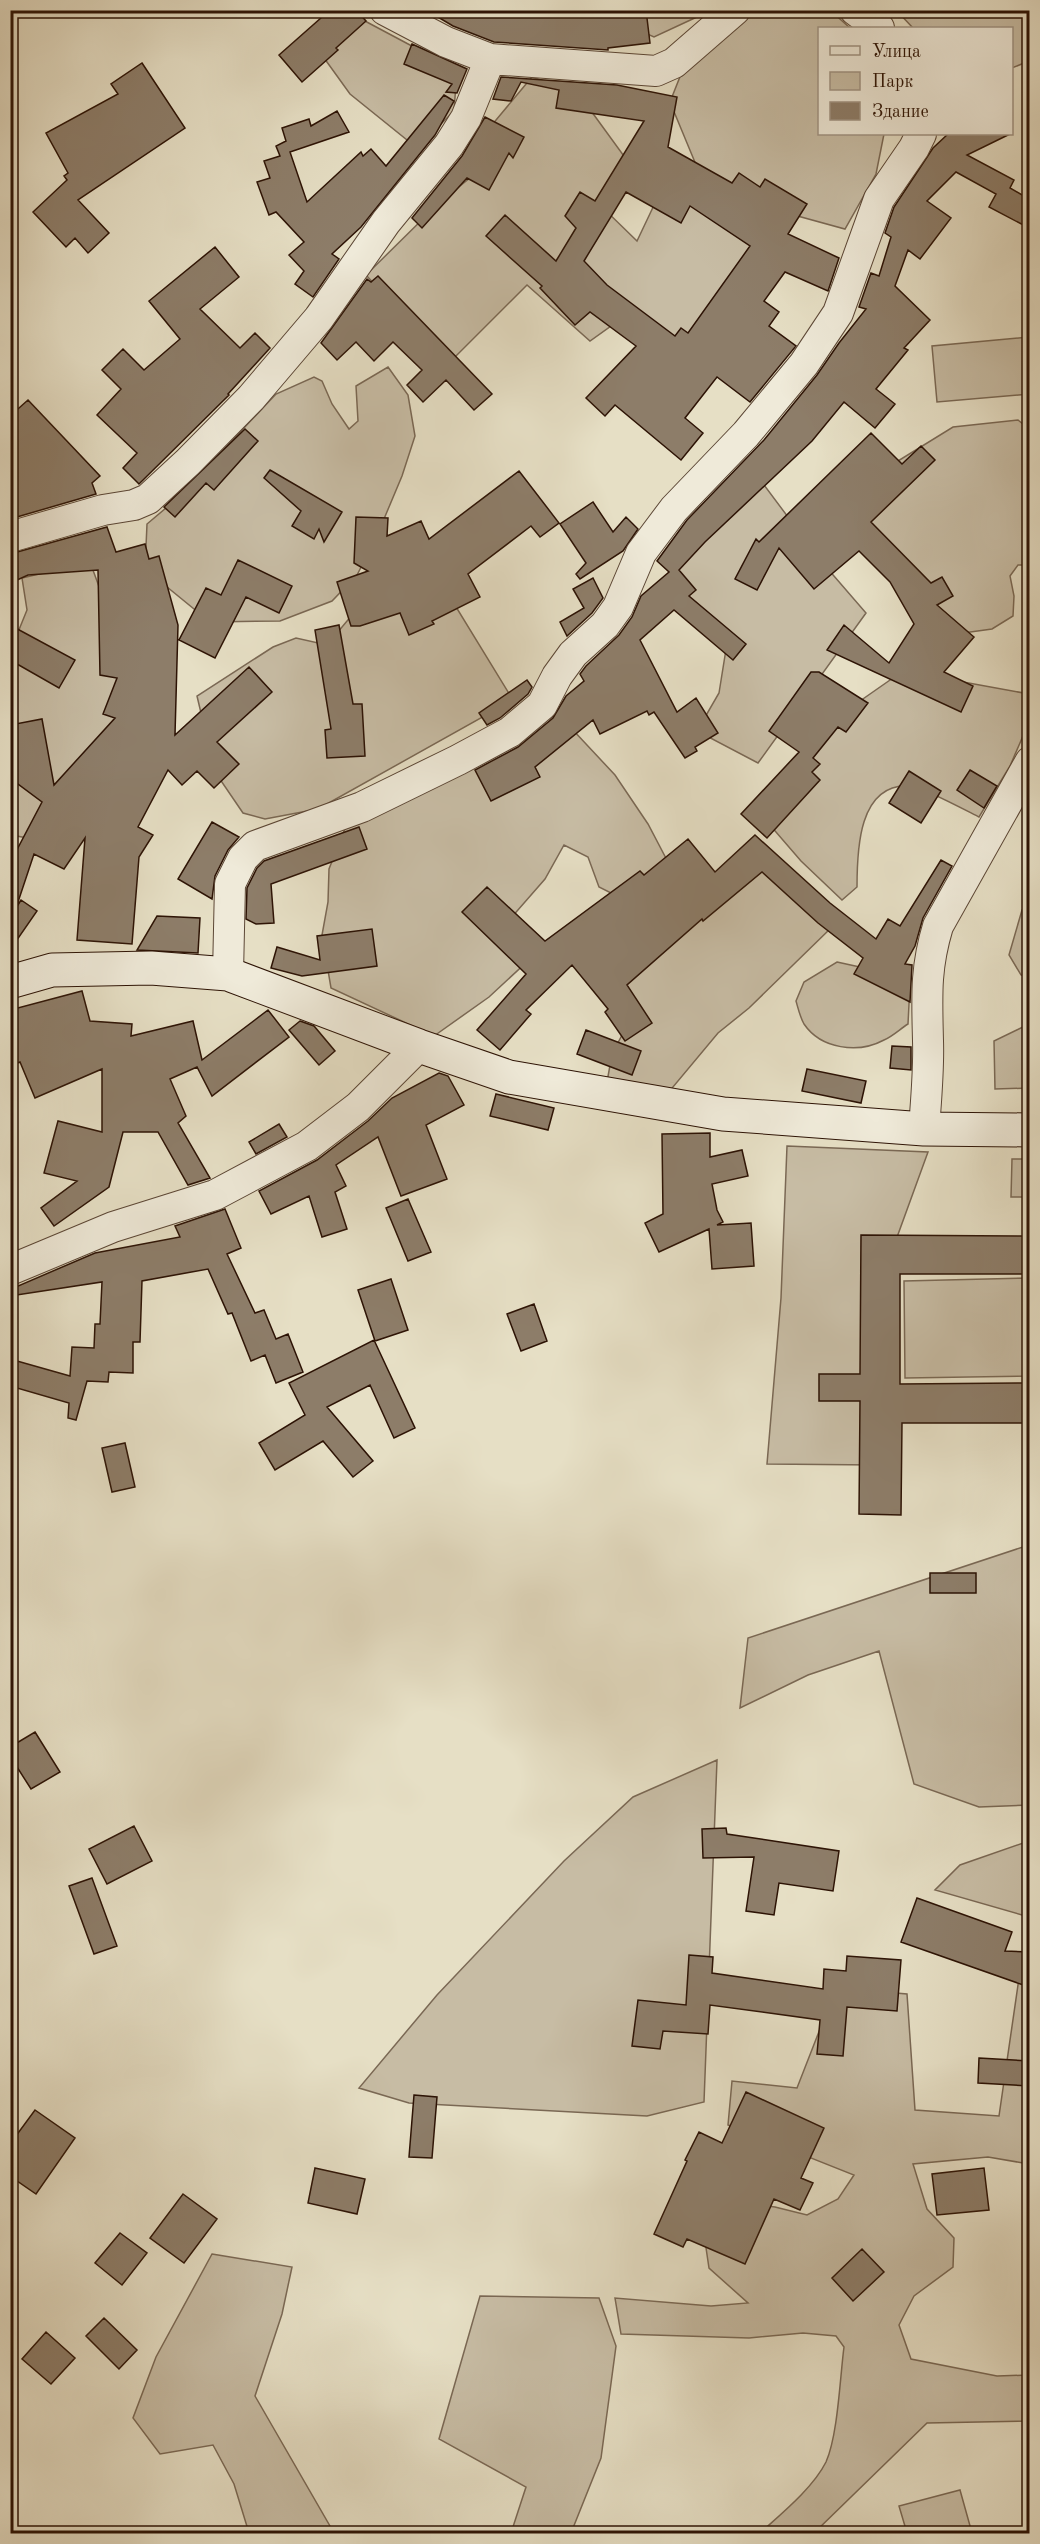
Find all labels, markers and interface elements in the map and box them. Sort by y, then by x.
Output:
legend [818,27,1013,135]
text: Улица [872,43,921,61]
text: Парк [872,73,913,91]
text: Здание [872,103,929,121]

